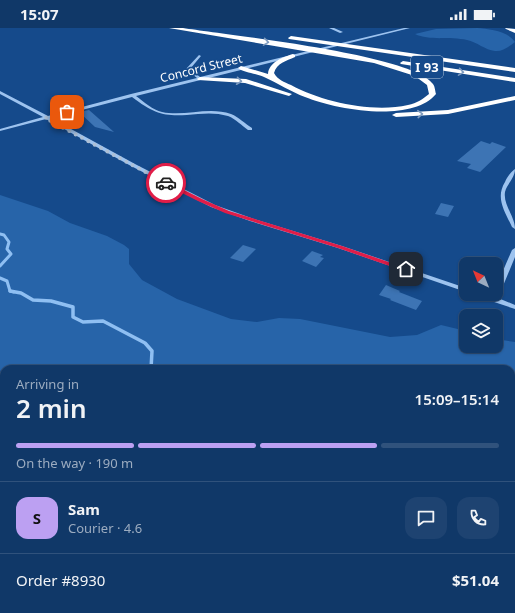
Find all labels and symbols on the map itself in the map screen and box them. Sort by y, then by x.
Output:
one-way arrow [263,37,269,46]
street label: Concord Street [158,49,244,86]
road number: I 93 [411,56,443,78]
one-way arrow [458,67,464,76]
one-way arrow [236,76,242,85]
pin [50,95,84,129]
one-way arrow [417,110,423,119]
courier [146,163,186,203]
pin [389,252,423,286]
north arrow [459,257,503,301]

